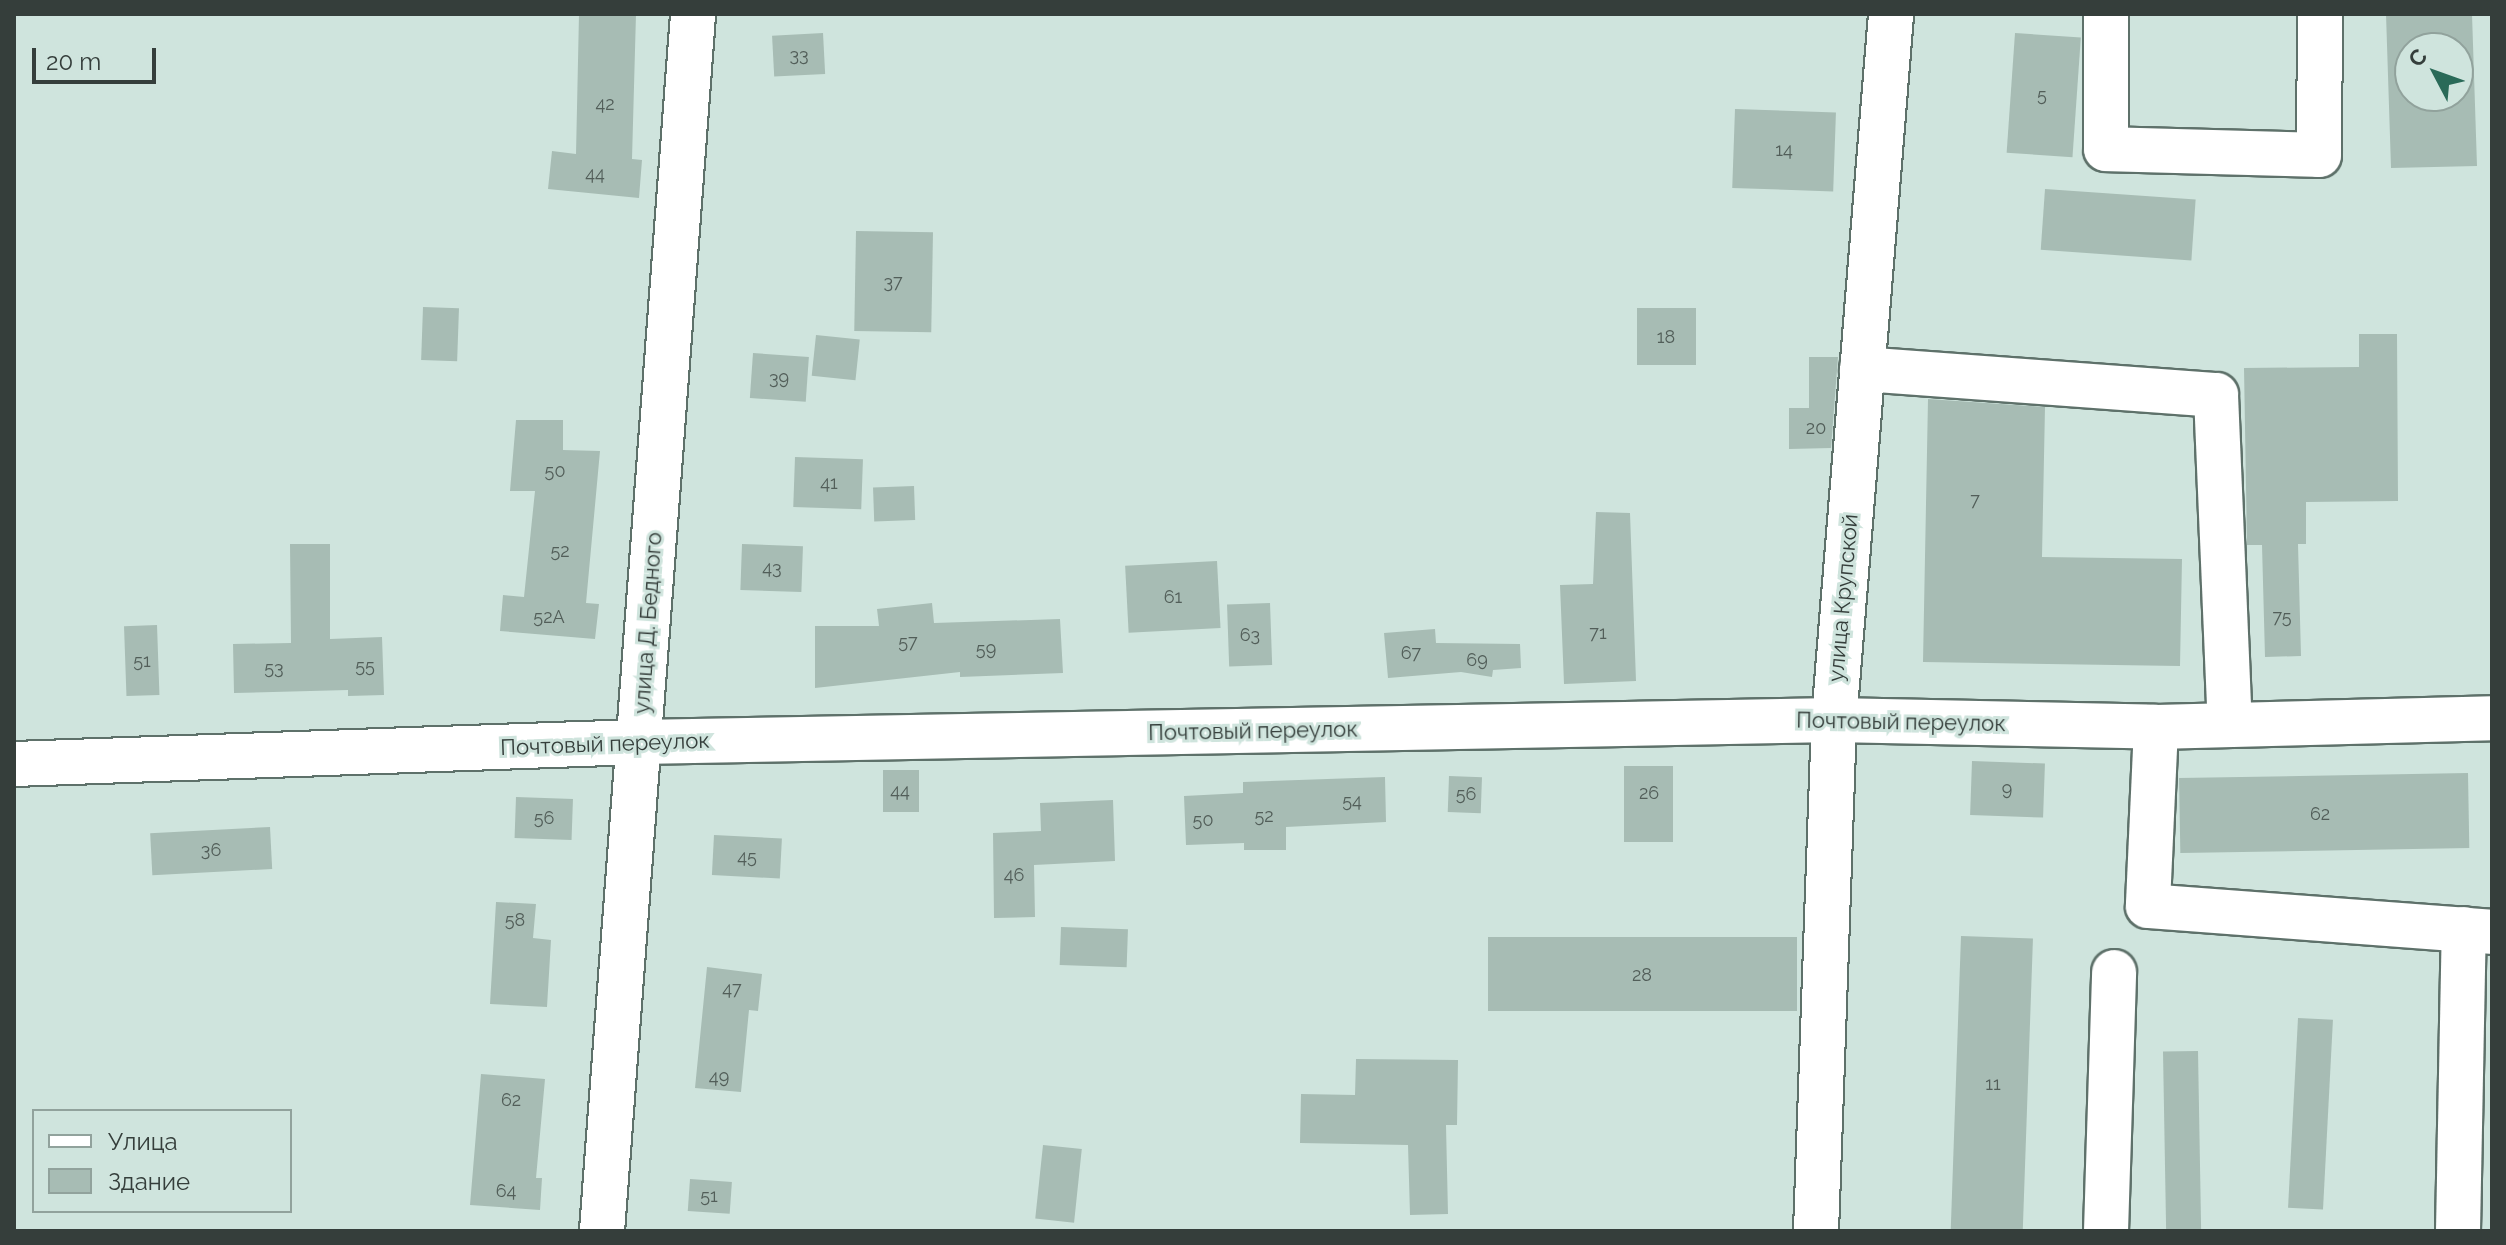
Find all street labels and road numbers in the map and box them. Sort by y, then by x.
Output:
street label: улица Крупской [1823,513,1863,683]
street label: улица Д. Бедного [628,531,668,715]
street label: Почтовый переулок [1796,707,2006,737]
street label: Почтовый переулок [1148,716,1358,746]
street label: Почтовый переулок [500,727,710,761]

